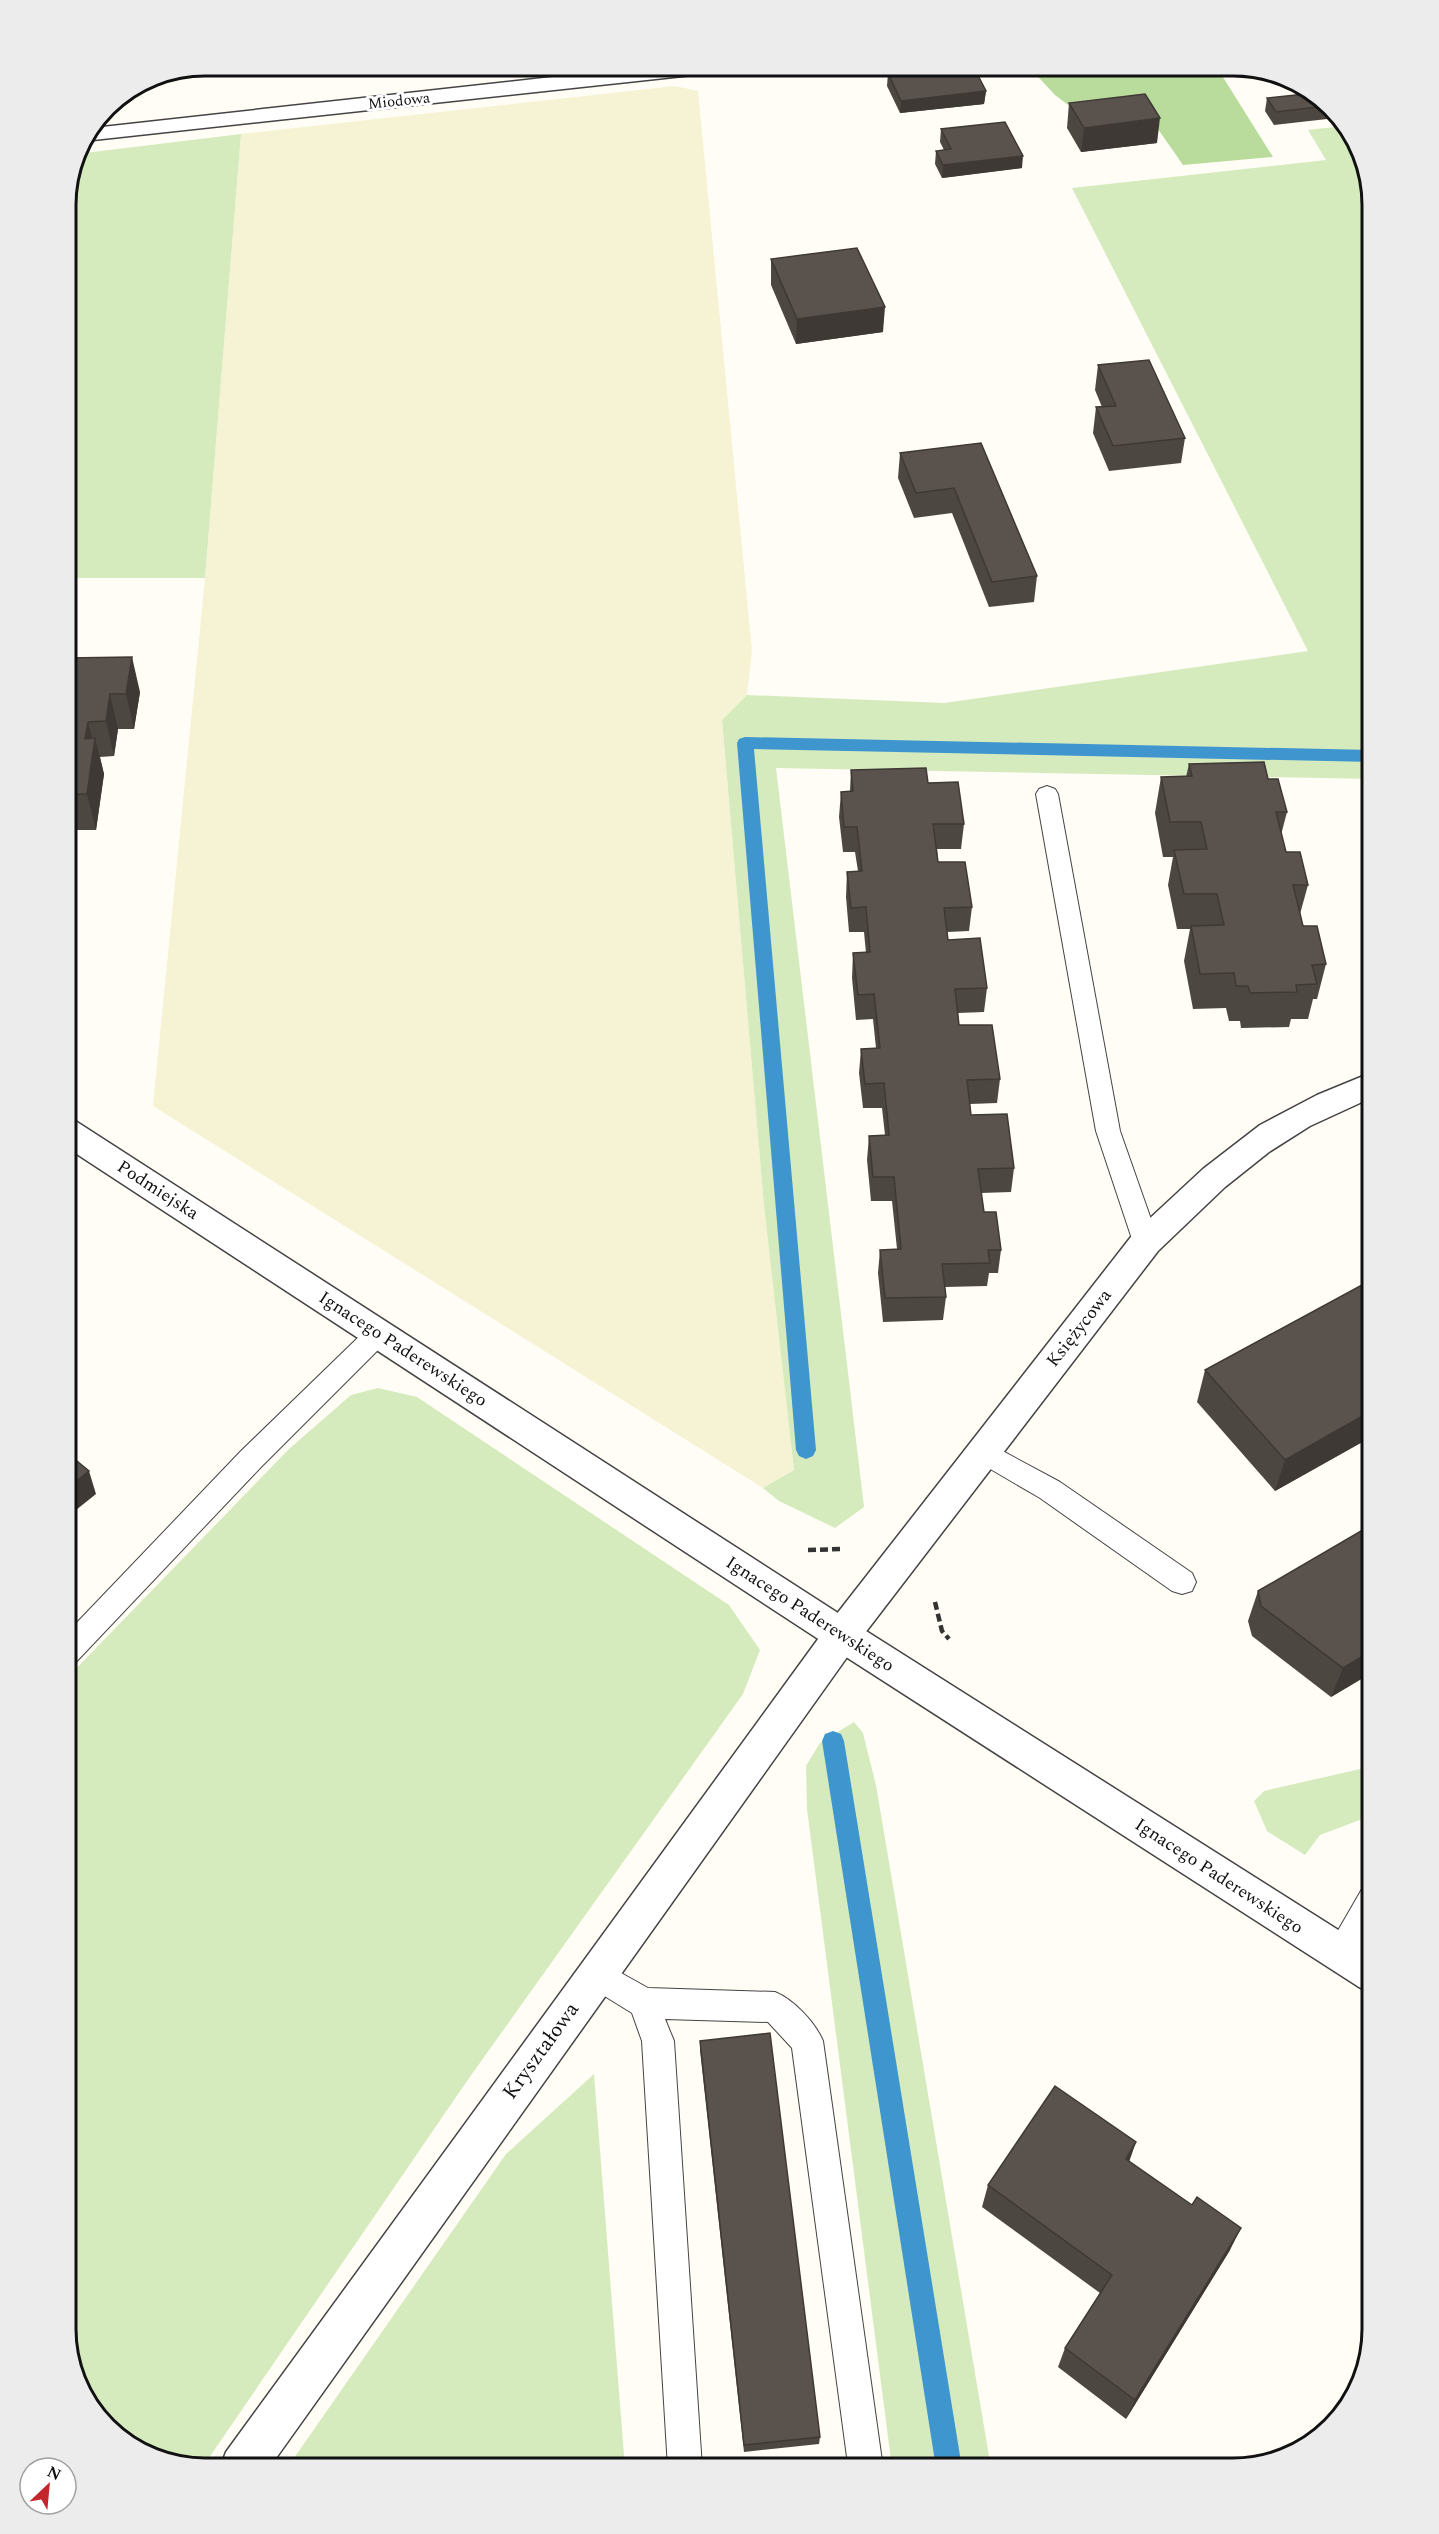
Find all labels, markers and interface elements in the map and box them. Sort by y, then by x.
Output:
street label: Miodowa [367,86,432,116]
street label: Podmiejska [112,1153,204,1227]
street label: Księżycowa [1040,1283,1118,1373]
street label: Ignacego Paderewskiego [313,1284,493,1414]
street label: Ignacego Paderewskiego [720,1549,900,1679]
street label: Ignacego Paderewskiego [1129,1811,1309,1941]
street label: Kryształowa [495,1995,588,2106]
north arrow [18,2456,78,2516]
text: N [43,2460,65,2487]

